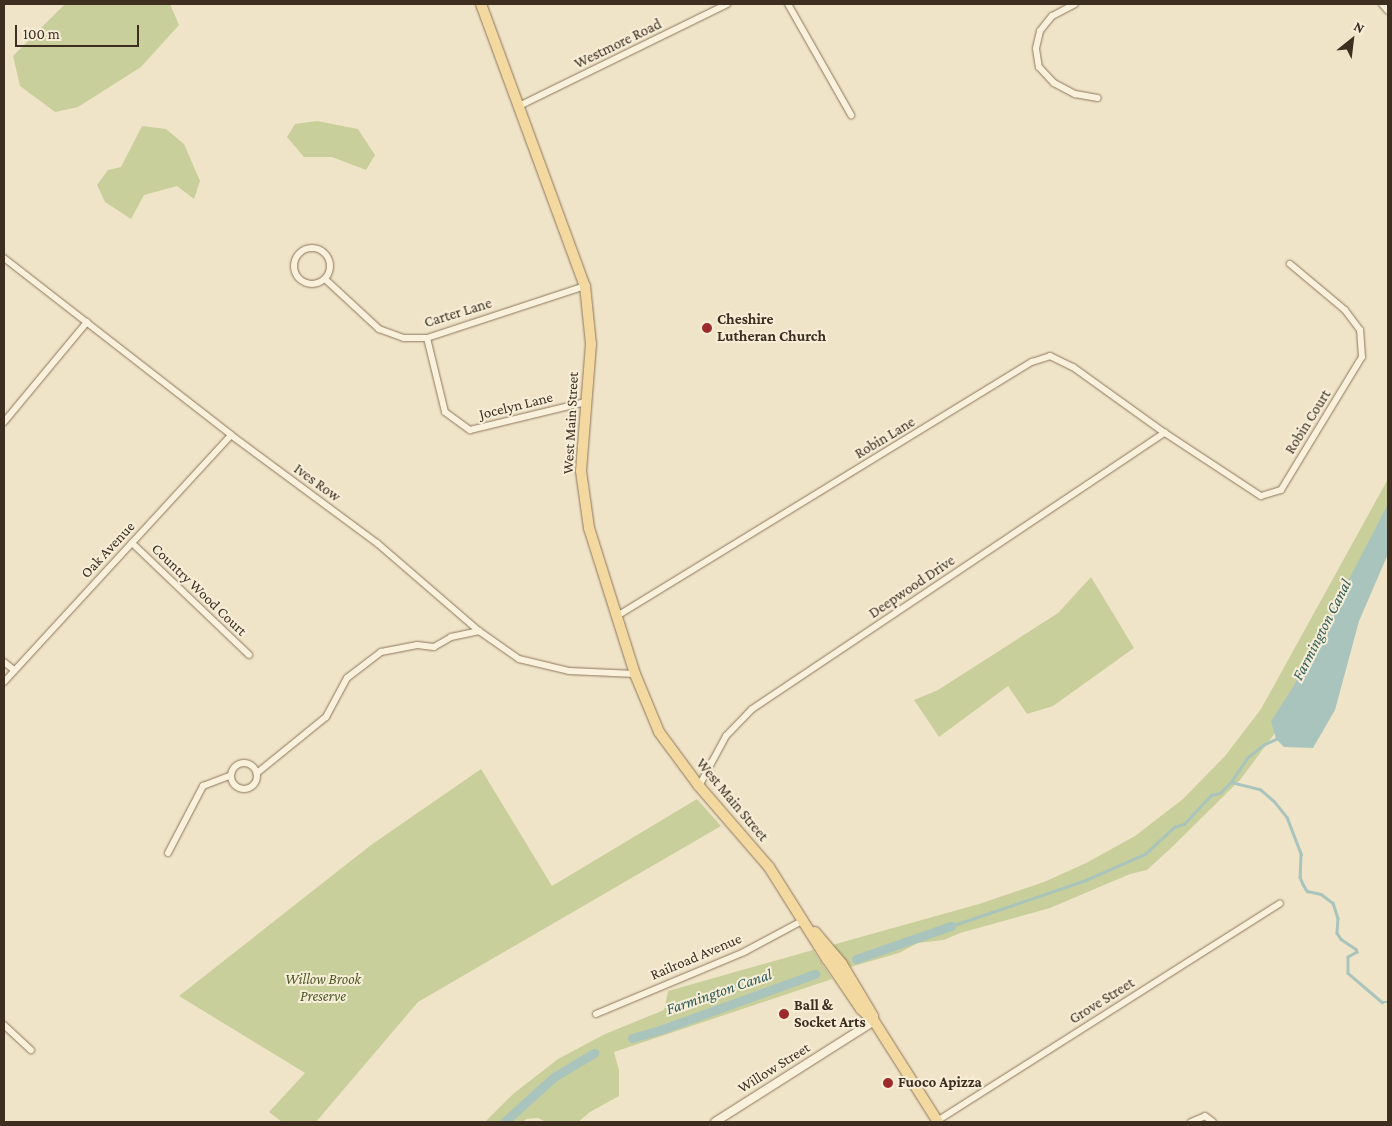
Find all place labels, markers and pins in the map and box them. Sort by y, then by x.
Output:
place label: Cheshire Lutheran Church [717,310,826,345]
marker: Cheshire Lutheran Church [701,322,713,334]
place label: Ball & Socket Arts [794,996,865,1031]
marker: Ball & Socket Arts [778,1008,790,1020]
place label: Fuoco Apizza [898,1074,982,1092]
marker: Fuoco Apizza [882,1077,894,1089]

